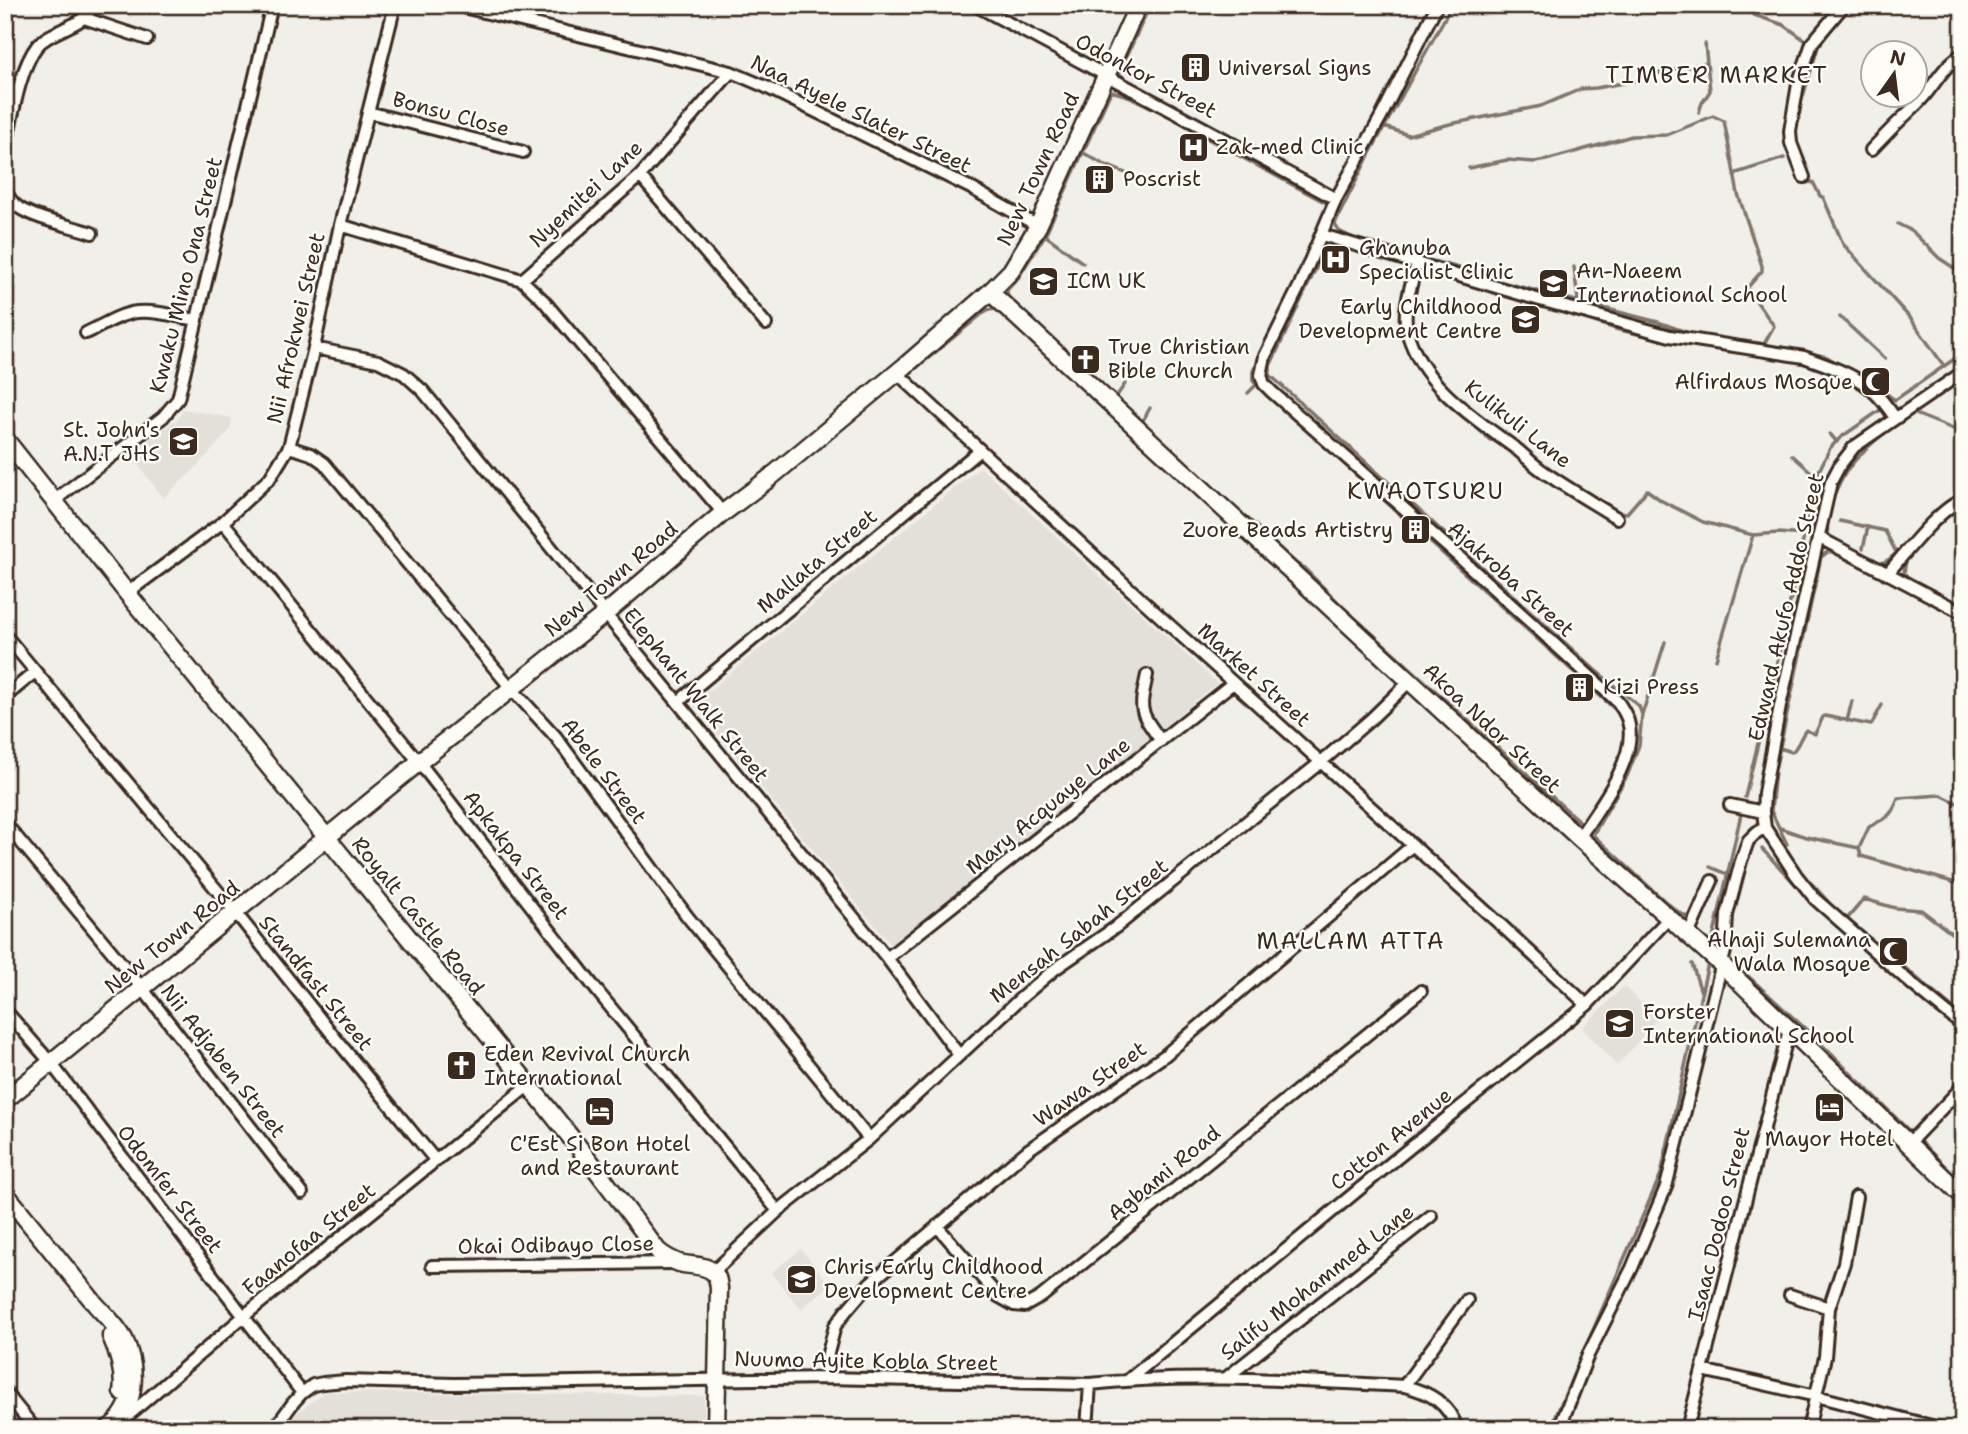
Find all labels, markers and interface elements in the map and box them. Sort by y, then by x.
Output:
street label: Odonkor Street [1071,27,1221,125]
north arrow [1860,38,1930,108]
text: N [1888,44,1908,72]
street label: Naa Ayele Slater Street [746,48,976,180]
building icon: Universal Signs [1178,51,1212,85]
place label: Universal Signs [1218,54,1372,82]
district label: TIMBER MARKET [1605,60,1829,90]
street label: Bonsu Close [389,85,513,143]
street label: New Town Road [990,88,1086,250]
hospital icon: Zak-med Clinic [1176,130,1210,164]
place label: Zak-med Clinic [1216,133,1364,161]
street label: Nyemitei Lane [523,134,649,254]
street label: Kwaku Mino Ona Street [143,154,229,396]
building icon: Poscrist [1083,162,1117,196]
place label: Poscrist [1123,165,1201,193]
street label: Nii Afrokwei Street [260,230,332,426]
place label: Ghanuba Specialist Clinic [1359,234,1514,286]
hospital icon: Ghanuba Specialist Clinic [1319,243,1353,277]
place label: An-Naeem International School [1576,257,1788,309]
school or university icon: ICM UK [1027,264,1061,298]
school or university icon: An-Naeem International School [1536,266,1570,300]
place label: ICM UK [1067,267,1146,295]
place label: Early Childhood Development Centre [1299,293,1502,345]
school or university icon: Early Childhood Development Centre [1508,302,1542,336]
place label: True Christian Bible Church [1108,333,1250,385]
church icon: True Christian Bible Church [1068,342,1102,376]
mosque icon: Alfirdaus Mosque [1859,365,1893,399]
place label: Alfirdaus Mosque [1675,368,1853,396]
street label: Kulikuli Lane [1459,373,1577,475]
place label: St. John's A.N.T JHS [63,416,160,468]
school or university icon: St. John's A.N.T JHS [166,425,200,459]
street label: Edward Akufo Addo Street [1741,470,1831,744]
district label: KWAOTSURU [1347,476,1505,506]
street label: Mallata Street [751,502,883,620]
building icon: Zuore Beads Artistry [1399,513,1433,547]
street label: New Town Road [538,515,684,643]
street label: Ajakroba Street [1442,515,1580,643]
place label: Zuore Beads Artistry [1182,516,1393,544]
street label: Elephant Walk Street [617,602,775,788]
street label: Market Street [1191,617,1317,733]
street label: Akoa Ndor Street [1417,657,1567,799]
building icon: Kizi Press [1563,670,1597,704]
place label: Kizi Press [1603,673,1699,701]
street label: Abele Street [555,712,653,830]
street label: Mary Acquaye Lane [960,731,1136,881]
street label: Apkakpa Street [457,785,575,925]
street label: Royalt Castle Road [345,831,491,1001]
street label: Mensah Sabah Street [984,852,1174,1010]
street label: New Town Road [98,874,246,1000]
street label: Standfast Street [253,909,379,1057]
district label: MALLAM ATTA [1257,926,1445,956]
place label: Alhaji Sulemana Wala Mosque [1707,926,1871,978]
mosque icon: Alhaji Sulemana Wala Mosque [1877,935,1911,969]
street label: Nii Adjaben Street [154,978,292,1144]
place label: Forster International School [1643,998,1855,1050]
school or university icon: Forster International School [1603,1007,1637,1041]
street label: Wawa Street [1028,1035,1152,1133]
place label: Eden Revival Church International [484,1040,690,1092]
church icon: Eden Revival Church International [444,1049,478,1083]
street label: Cotton Avenue [1324,1081,1458,1197]
hotel icon: Mayor Hotel [1812,1090,1846,1124]
hotel icon: C'Est Si Bon Hotel and Restaurant [583,1095,617,1129]
street label: Odomfer Street [111,1119,229,1259]
street label: Agbami Road [1102,1119,1226,1227]
street label: Isaac Dodoo Street [1681,1124,1757,1324]
place label: Mayor Hotel [1765,1125,1894,1153]
place label: C'Est Si Bon Hotel and Restaurant [510,1130,691,1182]
street label: Faanofaa Street [237,1177,381,1301]
street label: Salifu Mohammed Lane [1214,1198,1420,1366]
street label: Okai Odibayo Close [457,1229,655,1261]
place label: Chris Early Childhood Development Centre [824,1253,1043,1305]
school or university icon: Chris Early Childhood Development Centre [784,1262,818,1296]
street label: Nuumo Ayite Kobla Street [734,1345,998,1377]

